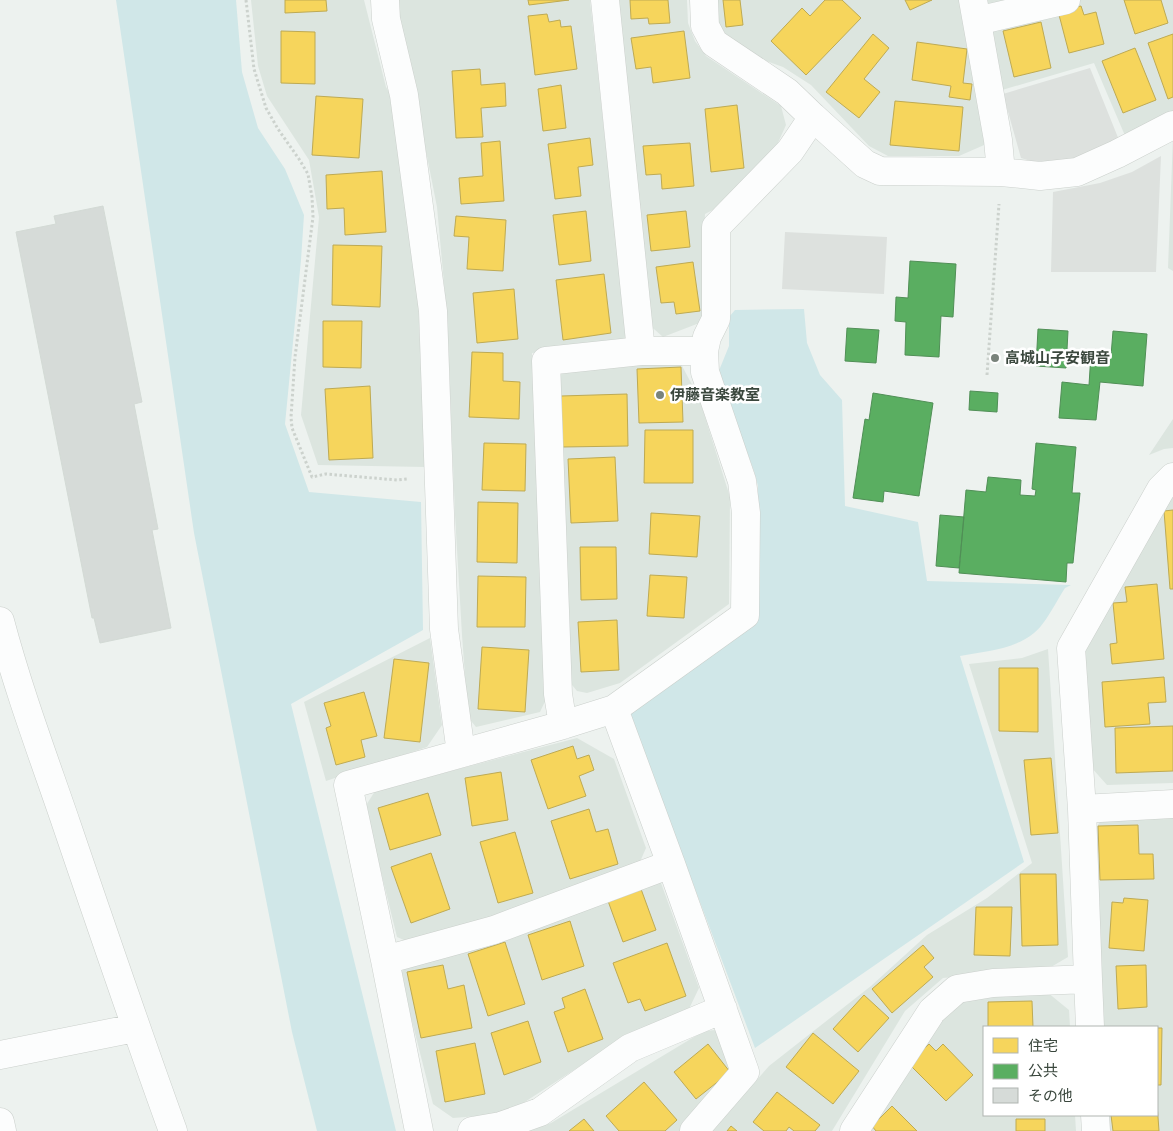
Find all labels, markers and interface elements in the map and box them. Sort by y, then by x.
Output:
place label: 高城山子安観音 [1005,349,1110,367]
marker: 高城山子安観音 [989,352,1001,364]
place label: 伊藤音楽教室 [670,386,760,404]
marker: 伊藤音楽教室 [654,389,666,401]
legend [983,1026,1158,1116]
text: 住宅 [1028,1037,1058,1055]
text: 公共 [1028,1062,1058,1080]
text: その他 [1028,1087,1073,1105]

